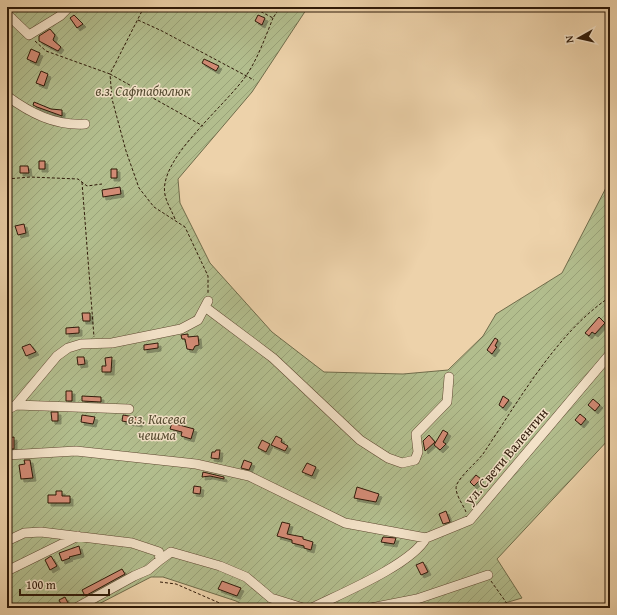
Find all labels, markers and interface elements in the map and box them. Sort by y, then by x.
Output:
north arrow [559,18,599,58]
text: N [561,34,578,44]
park label: в.з. Сафтабюлюк [95,81,191,101]
street label: ул. Свети Валентин [459,403,552,509]
park label: в.з. Касева чешма [128,409,187,445]
scale bar [20,571,109,597]
text: 100 m [26,576,56,593]

